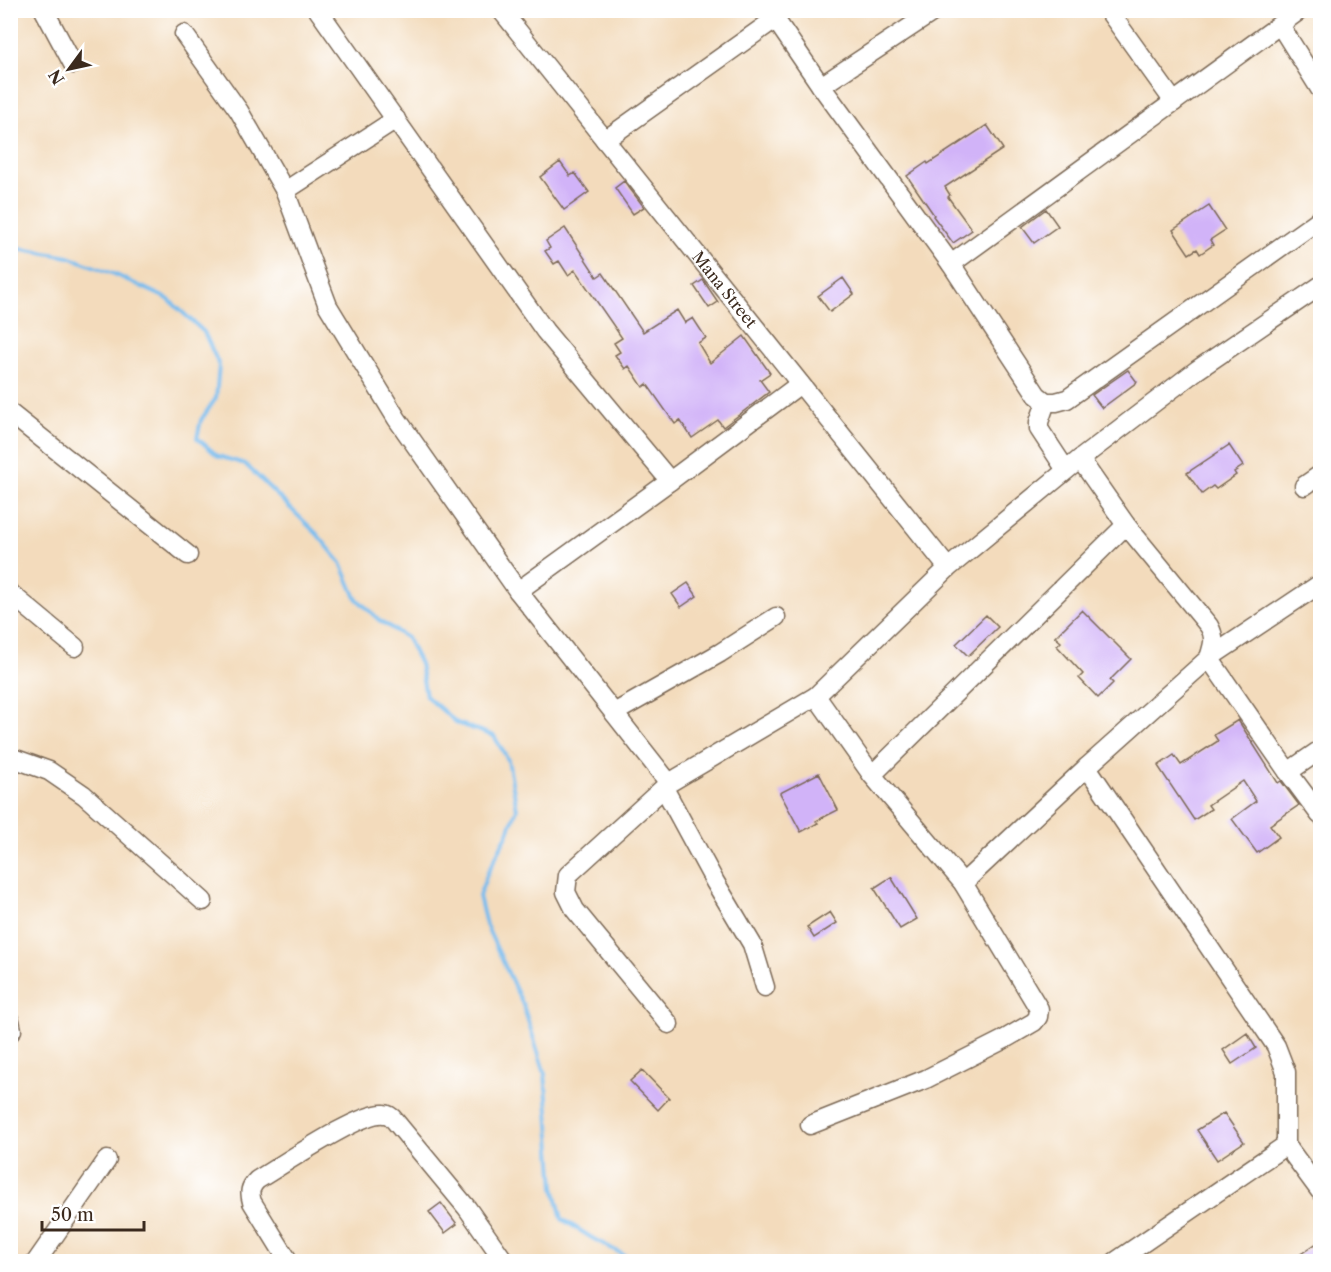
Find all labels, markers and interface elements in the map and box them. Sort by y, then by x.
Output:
north arrow [39,39,99,99]
text: N [44,66,69,88]
street label: Mana Street [688,247,762,332]
scale bar [42,1194,144,1232]
text: 50 m [51,1204,94,1226]

